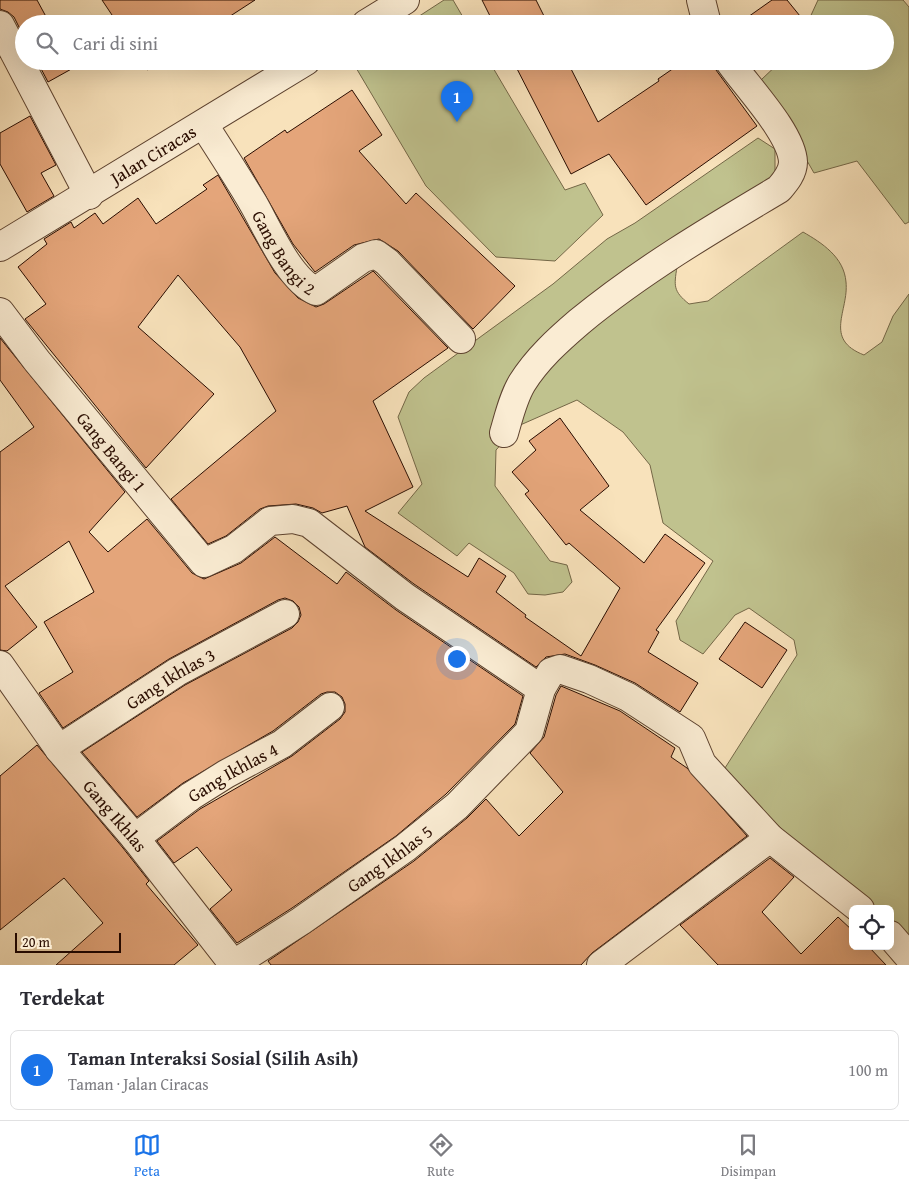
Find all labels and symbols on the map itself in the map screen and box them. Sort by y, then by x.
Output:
pin: 1 [441,81,473,122]
street label: Jalan Ciracas [103,118,201,192]
street label: Gang Bangi 2 [246,205,321,302]
street label: Gang Bangi 1 [70,405,153,498]
street label: Gang Ikhlas 3 [120,641,220,716]
your location [444,646,470,672]
street label: Gang Ikhlas 4 [182,735,282,809]
street label: Gang Ikhlas [77,773,154,857]
street label: Gang Ikhlas 5 [341,818,438,899]
scale bar [15,930,121,953]

